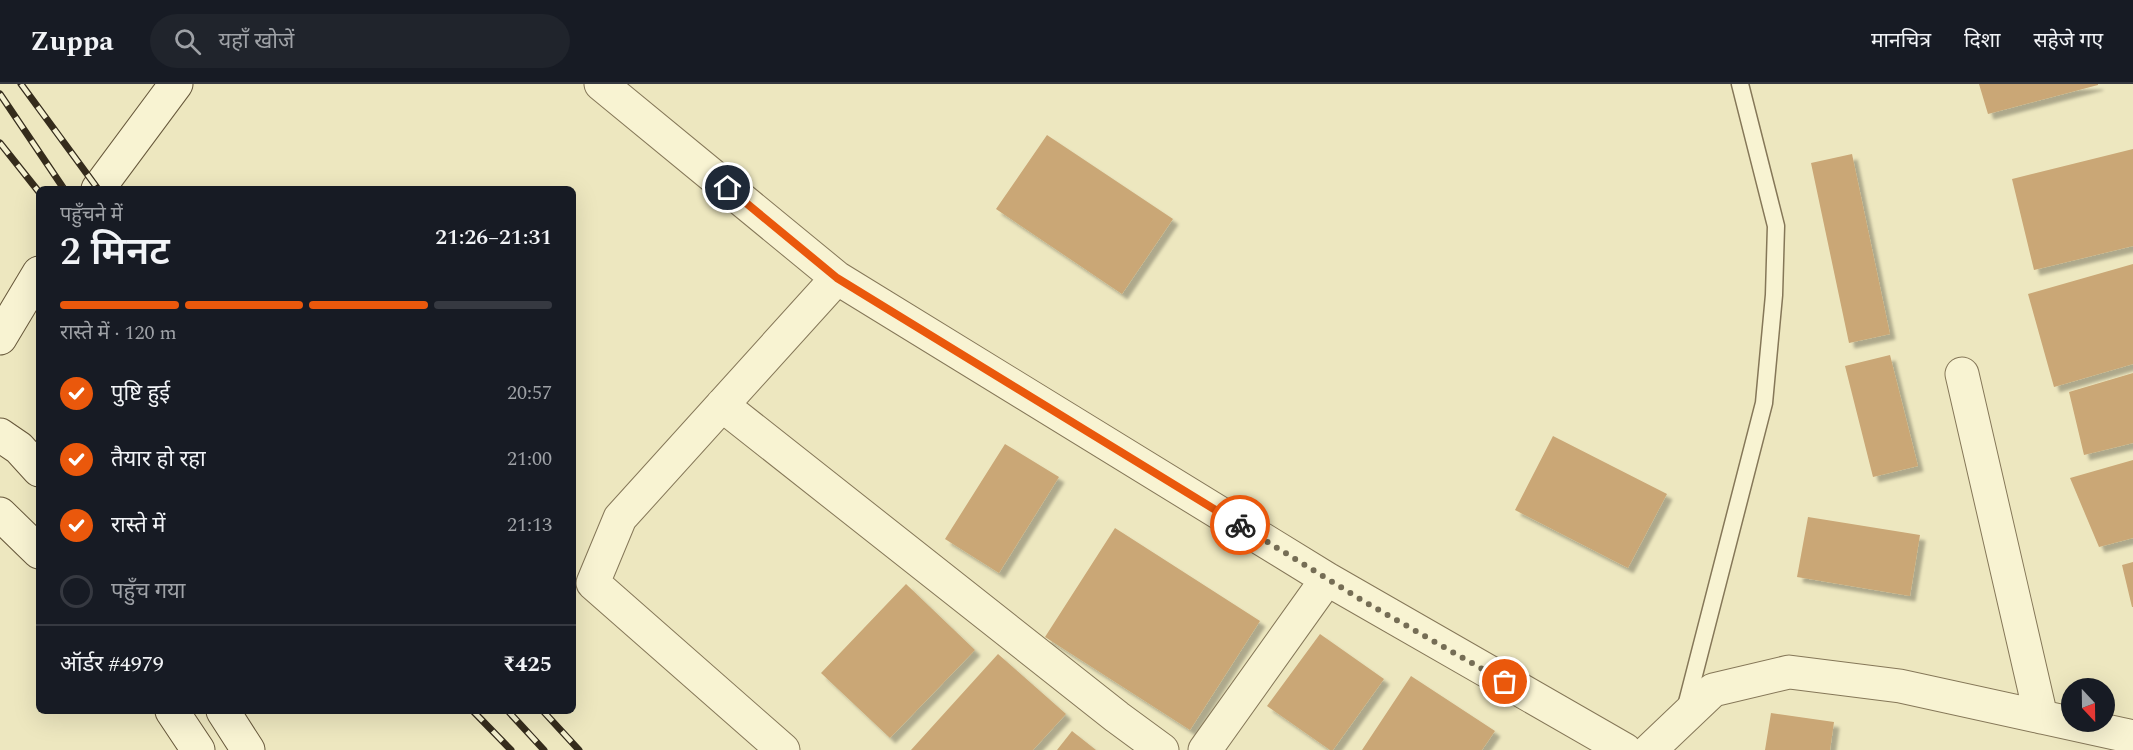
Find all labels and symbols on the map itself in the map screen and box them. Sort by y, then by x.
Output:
pin [702,162,753,213]
courier [1210,495,1270,555]
pin [1479,656,1530,707]
north arrow [2061,678,2115,732]

